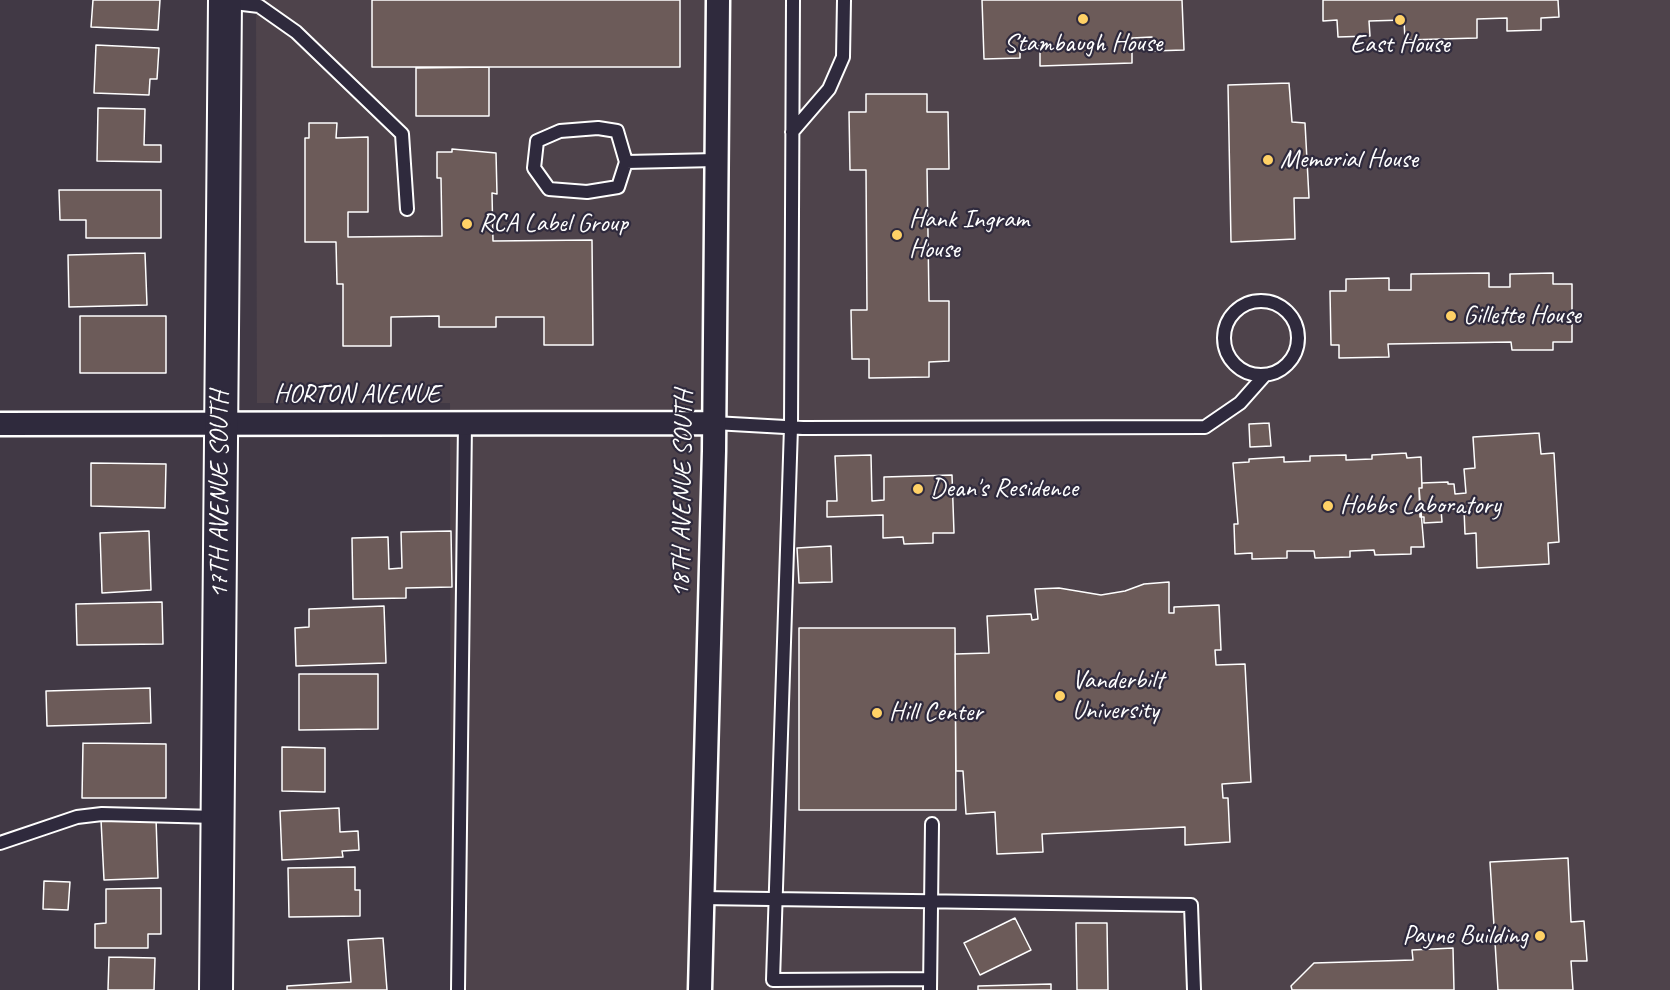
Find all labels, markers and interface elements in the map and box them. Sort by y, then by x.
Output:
marker: Stambaugh House [1076,12,1090,26]
marker: East House [1393,13,1407,27]
place label: Stambaugh House [1004,28,1162,60]
place label: East House [1350,29,1450,61]
place label: Memorial House [1280,144,1418,176]
marker: Memorial House [1261,153,1275,167]
place label: Hank Ingram House [909,204,1029,266]
place label: RCA Label Group [479,208,628,240]
marker: RCA Label Group [460,217,474,231]
marker: Hank Ingram House [890,228,904,242]
place label: Gillette House [1463,300,1581,332]
marker: Gillette House [1444,309,1458,323]
street label: HORTON AVENUE [274,379,440,411]
street label: 18TH AVENUE SOUTH [666,390,700,598]
street label: 17TH AVENUE SOUTH [204,391,236,599]
place label: Dean's Residence [930,473,1078,505]
marker: Dean's Residence [911,482,925,496]
place label: Hobbs Laboratory [1340,490,1501,522]
marker: Hobbs Laboratory [1321,499,1335,513]
place label: Vanderbilt University [1072,665,1164,726]
marker: Vanderbilt University [1053,689,1067,703]
place label: Hill Center [889,697,983,729]
marker: Hill Center [870,706,884,720]
place label: Payne Building [1402,920,1528,952]
marker: Payne Building [1533,929,1547,943]

